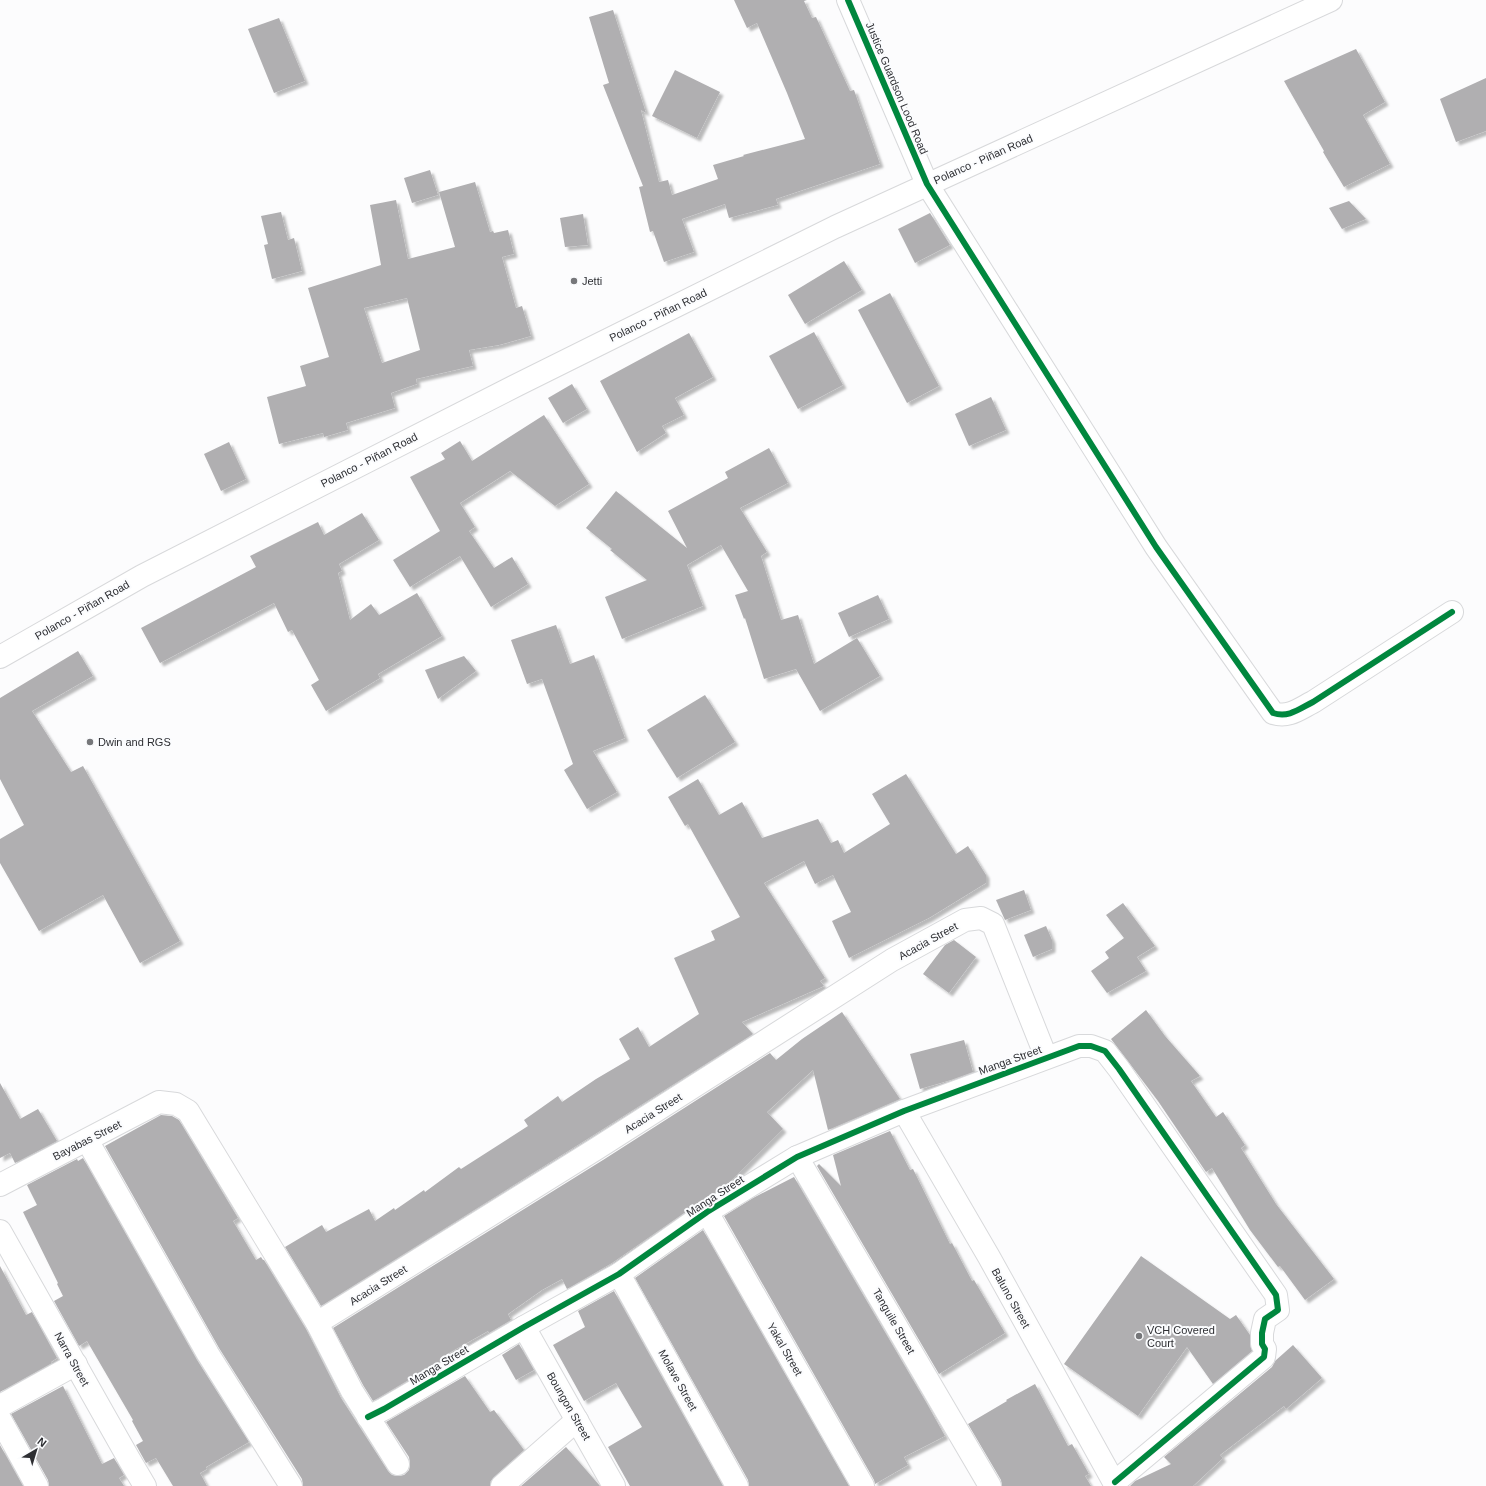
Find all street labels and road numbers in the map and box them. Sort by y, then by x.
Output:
street label: Justice Guardson Lood Road [864,20,930,156]
street label: Polanco - Piñan Road [932,132,1034,186]
street label: Polanco - Piñan Road [607,286,709,344]
street label: Polanco - Piñan Road [319,430,419,490]
street label: Polanco - Piñan Road [33,578,131,642]
street label: Acacia Street [896,920,960,962]
street label: Manga Street [977,1043,1043,1077]
street label: Acacia Street [622,1091,684,1135]
street label: Bayabas Street [51,1118,123,1162]
street label: Manga Street [684,1173,746,1219]
street label: Acacia Street [347,1263,409,1307]
street label: Baluno Street [990,1266,1032,1330]
street label: Tanguile Street [870,1286,918,1356]
street label: Yakal Street [765,1320,805,1378]
street label: Narra Street [52,1330,92,1388]
street label: Manga Street [408,1343,470,1387]
street label: Molave Street [656,1347,700,1413]
street label: Boungon Street [545,1370,593,1442]

